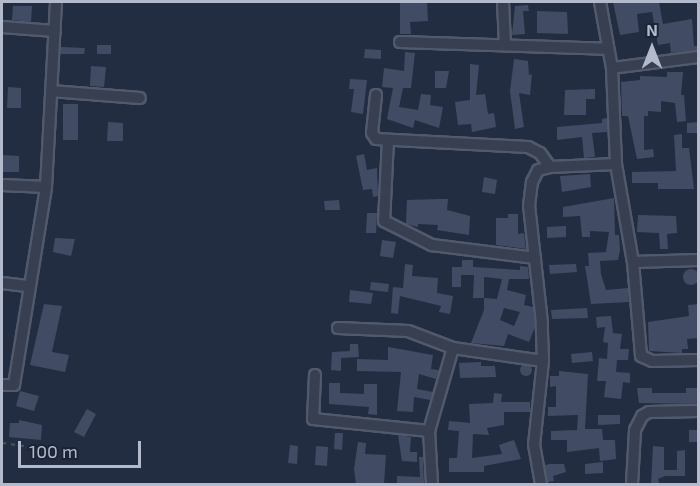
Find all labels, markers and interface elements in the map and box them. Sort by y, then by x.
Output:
north arrow [622,18,682,78]
text: N [646,20,658,39]
scale bar [21,429,144,467]
text: 100 m [29,440,78,462]

